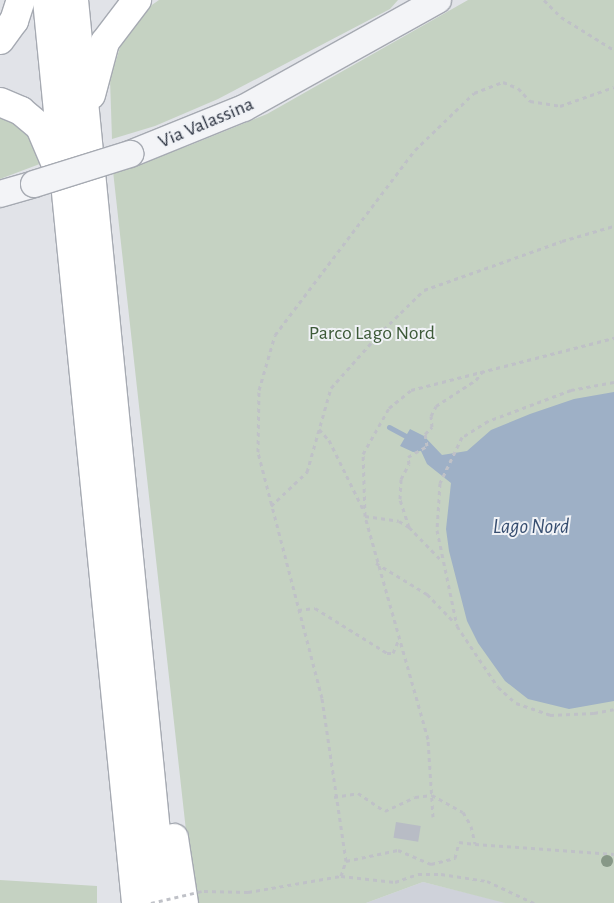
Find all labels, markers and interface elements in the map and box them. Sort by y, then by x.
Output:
street label: Via Valassina [155,92,257,154]
park label: Parco Lago Nord [309,321,435,345]
water label: Lago Nord [493,514,569,540]

